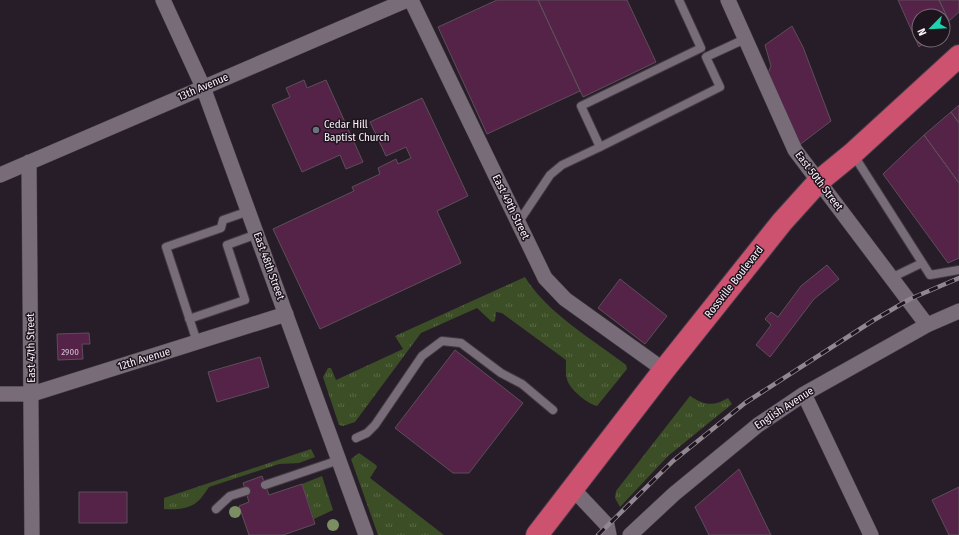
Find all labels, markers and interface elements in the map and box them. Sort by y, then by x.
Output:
north arrow [911,8,951,48]
text: N [915,26,930,38]
street label: 13th Avenue [175,70,231,104]
place label: Cedar Hill Baptist Church [324,118,390,144]
marker: Cedar Hill Baptist Church [311,125,321,135]
street label: East 50th Street [792,149,846,214]
street label: East 49th Street [490,172,533,242]
street label: East 48th Street [251,230,287,302]
street label: Rossville Boulevard [702,244,766,320]
street label: East 47th Street [24,313,38,383]
street label: 12th Avenue [116,345,172,373]
house number: 2900 [61,347,79,357]
street label: English Avenue [752,384,816,432]

